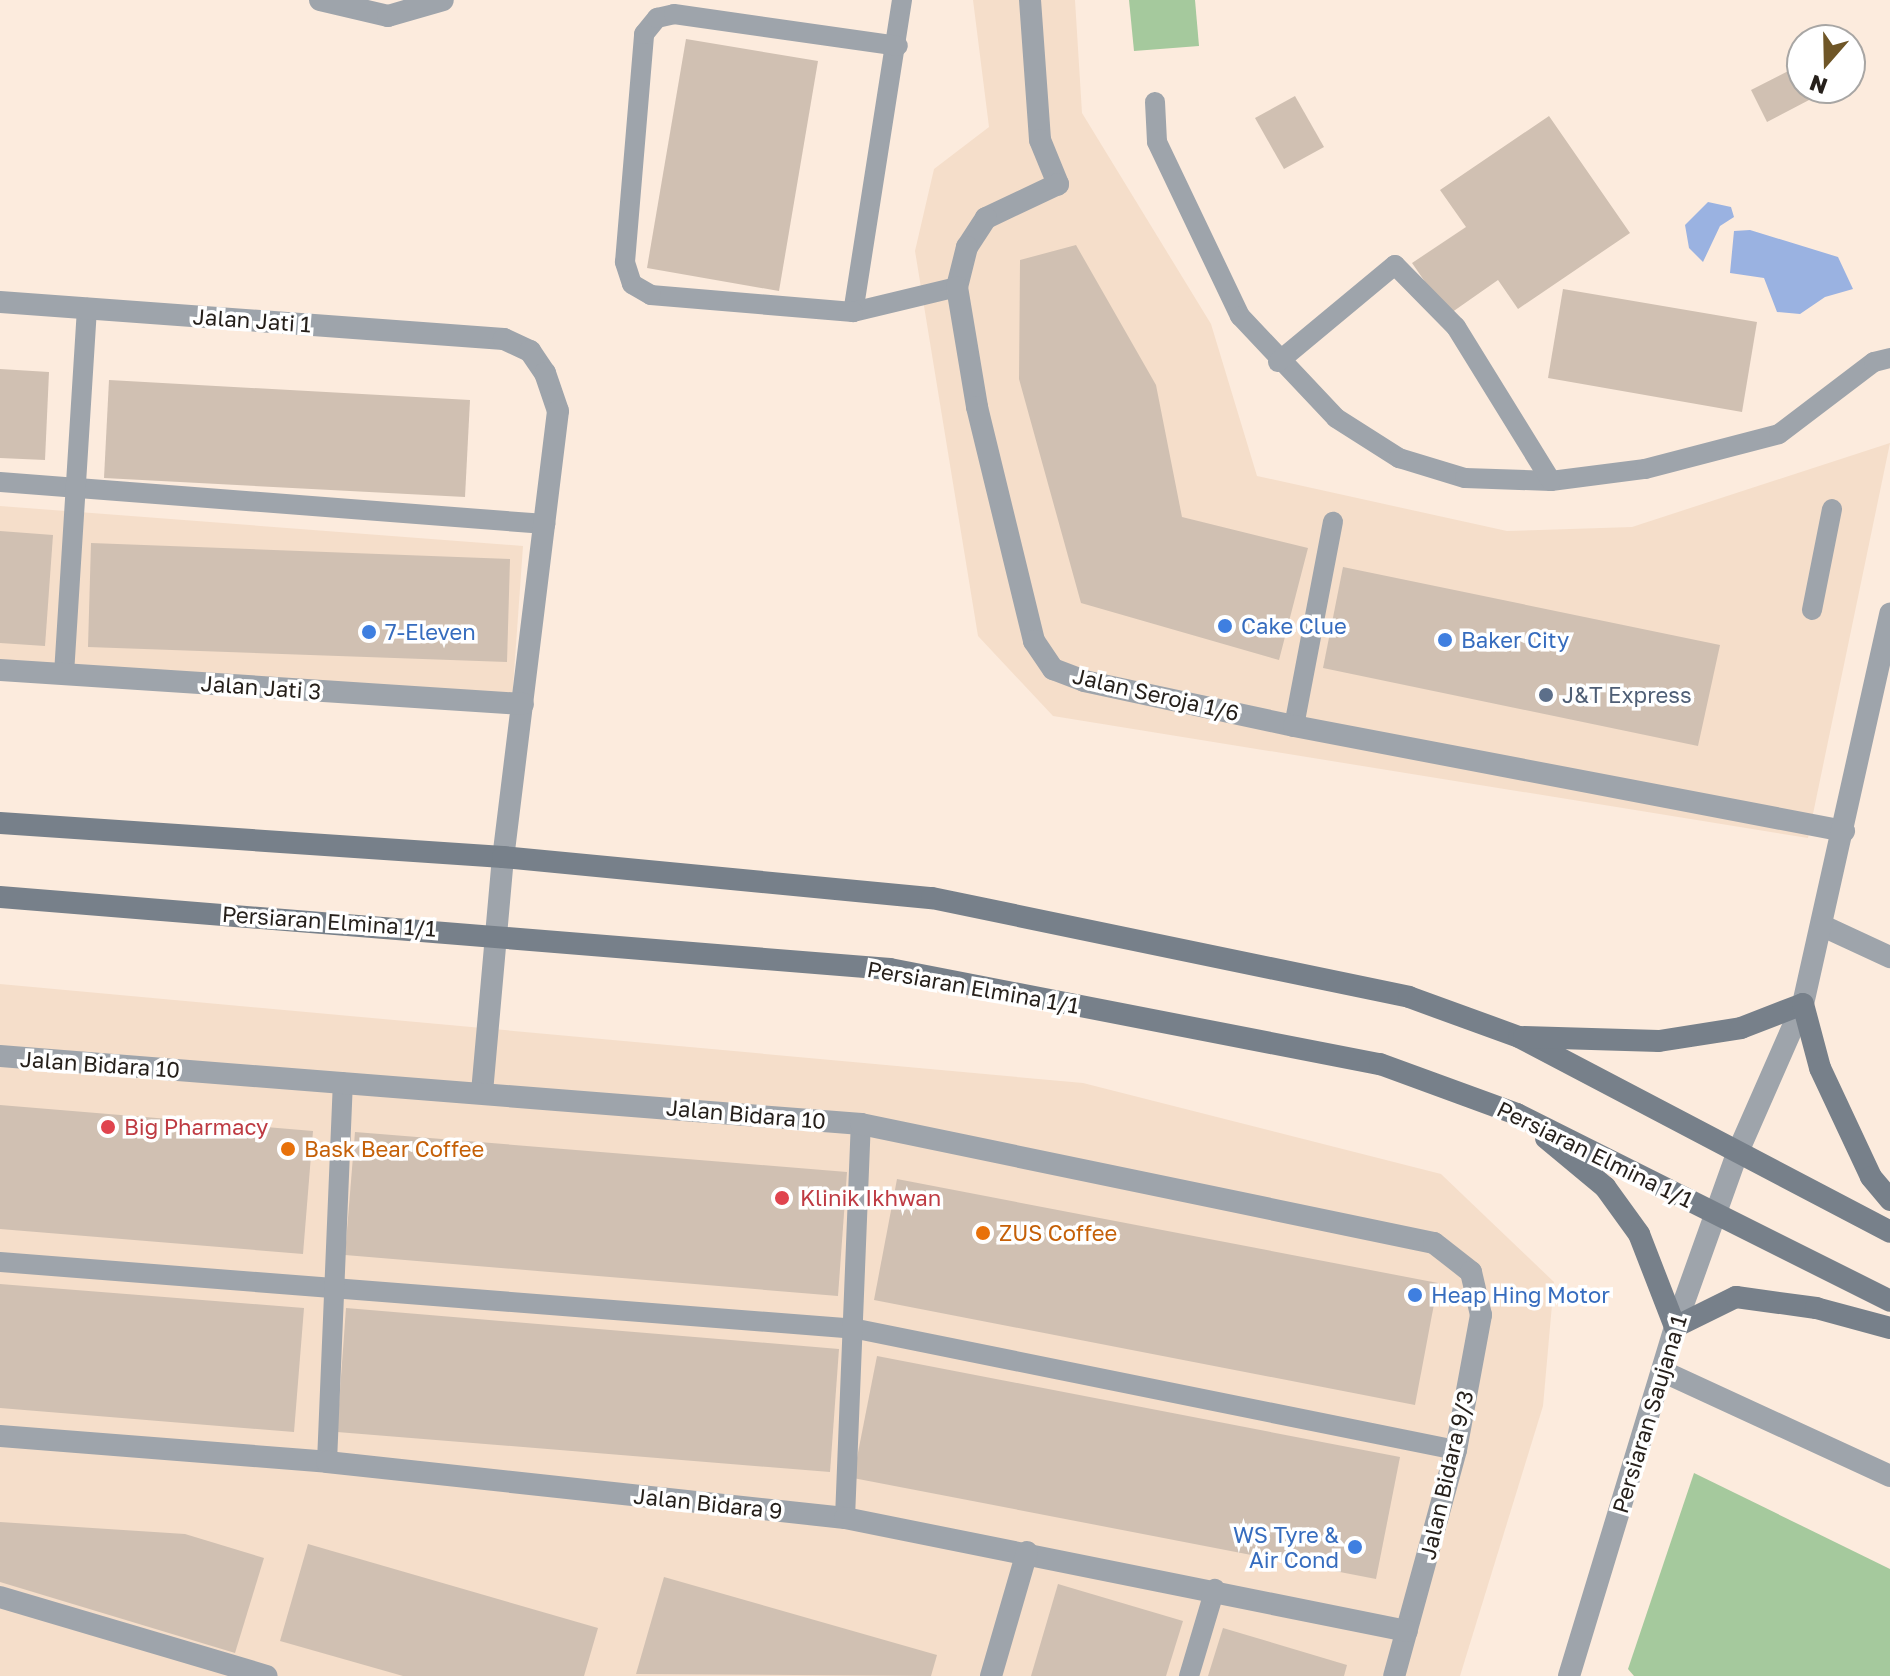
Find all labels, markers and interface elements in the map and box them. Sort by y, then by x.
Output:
north arrow [1786,24,1866,104]
text: N [1806,70,1831,101]
street label: Jalan Jati 1 [192,303,312,337]
place label: Cake Clue [1241,613,1347,639]
marker: Cake Clue [1216,617,1234,635]
place label: 7-Eleven [385,619,476,645]
marker: 7-Eleven [360,623,378,641]
place label: Baker City [1461,627,1569,653]
marker: Baker City [1436,631,1454,649]
street label: Jalan Seroja 1/6 [1070,662,1242,726]
street label: Jalan Jati 3 [200,670,322,704]
place label: J&T Express [1562,682,1692,708]
marker: J&T Express [1537,686,1555,704]
street label: Persiaran Elmina 1/1 [221,900,437,942]
street label: Persiaran Elmina 1/1 [865,955,1081,1019]
street label: Jalan Bidara 10 [19,1045,181,1083]
street label: Jalan Bidara 10 [665,1094,827,1134]
street label: Persiaran Elmina 1/1 [1493,1095,1697,1213]
place label: Big Pharmacy [124,1114,268,1140]
marker: Big Pharmacy [99,1118,117,1136]
place label: Bask Bear Coffee [304,1136,484,1162]
marker: Bask Bear Coffee [279,1140,297,1158]
place label: Klinik Ikhwan [800,1185,941,1211]
marker: Klinik Ikhwan [771,1187,793,1209]
place label: ZUS Coffee [999,1220,1117,1246]
marker: ZUS Coffee [974,1224,992,1242]
place label: Heap Hing Motor [1431,1282,1610,1308]
marker: Heap Hing Motor [1406,1286,1424,1304]
street label: Persiaran Saujana 1 [1606,1312,1692,1516]
street label: Jalan Bidara 9/3 [1414,1388,1478,1562]
street label: Jalan Bidara 9 [632,1482,784,1524]
place label: WS Tyre & Air Cond [1233,1521,1339,1572]
marker: WS Tyre & Air Cond [1346,1538,1364,1556]

